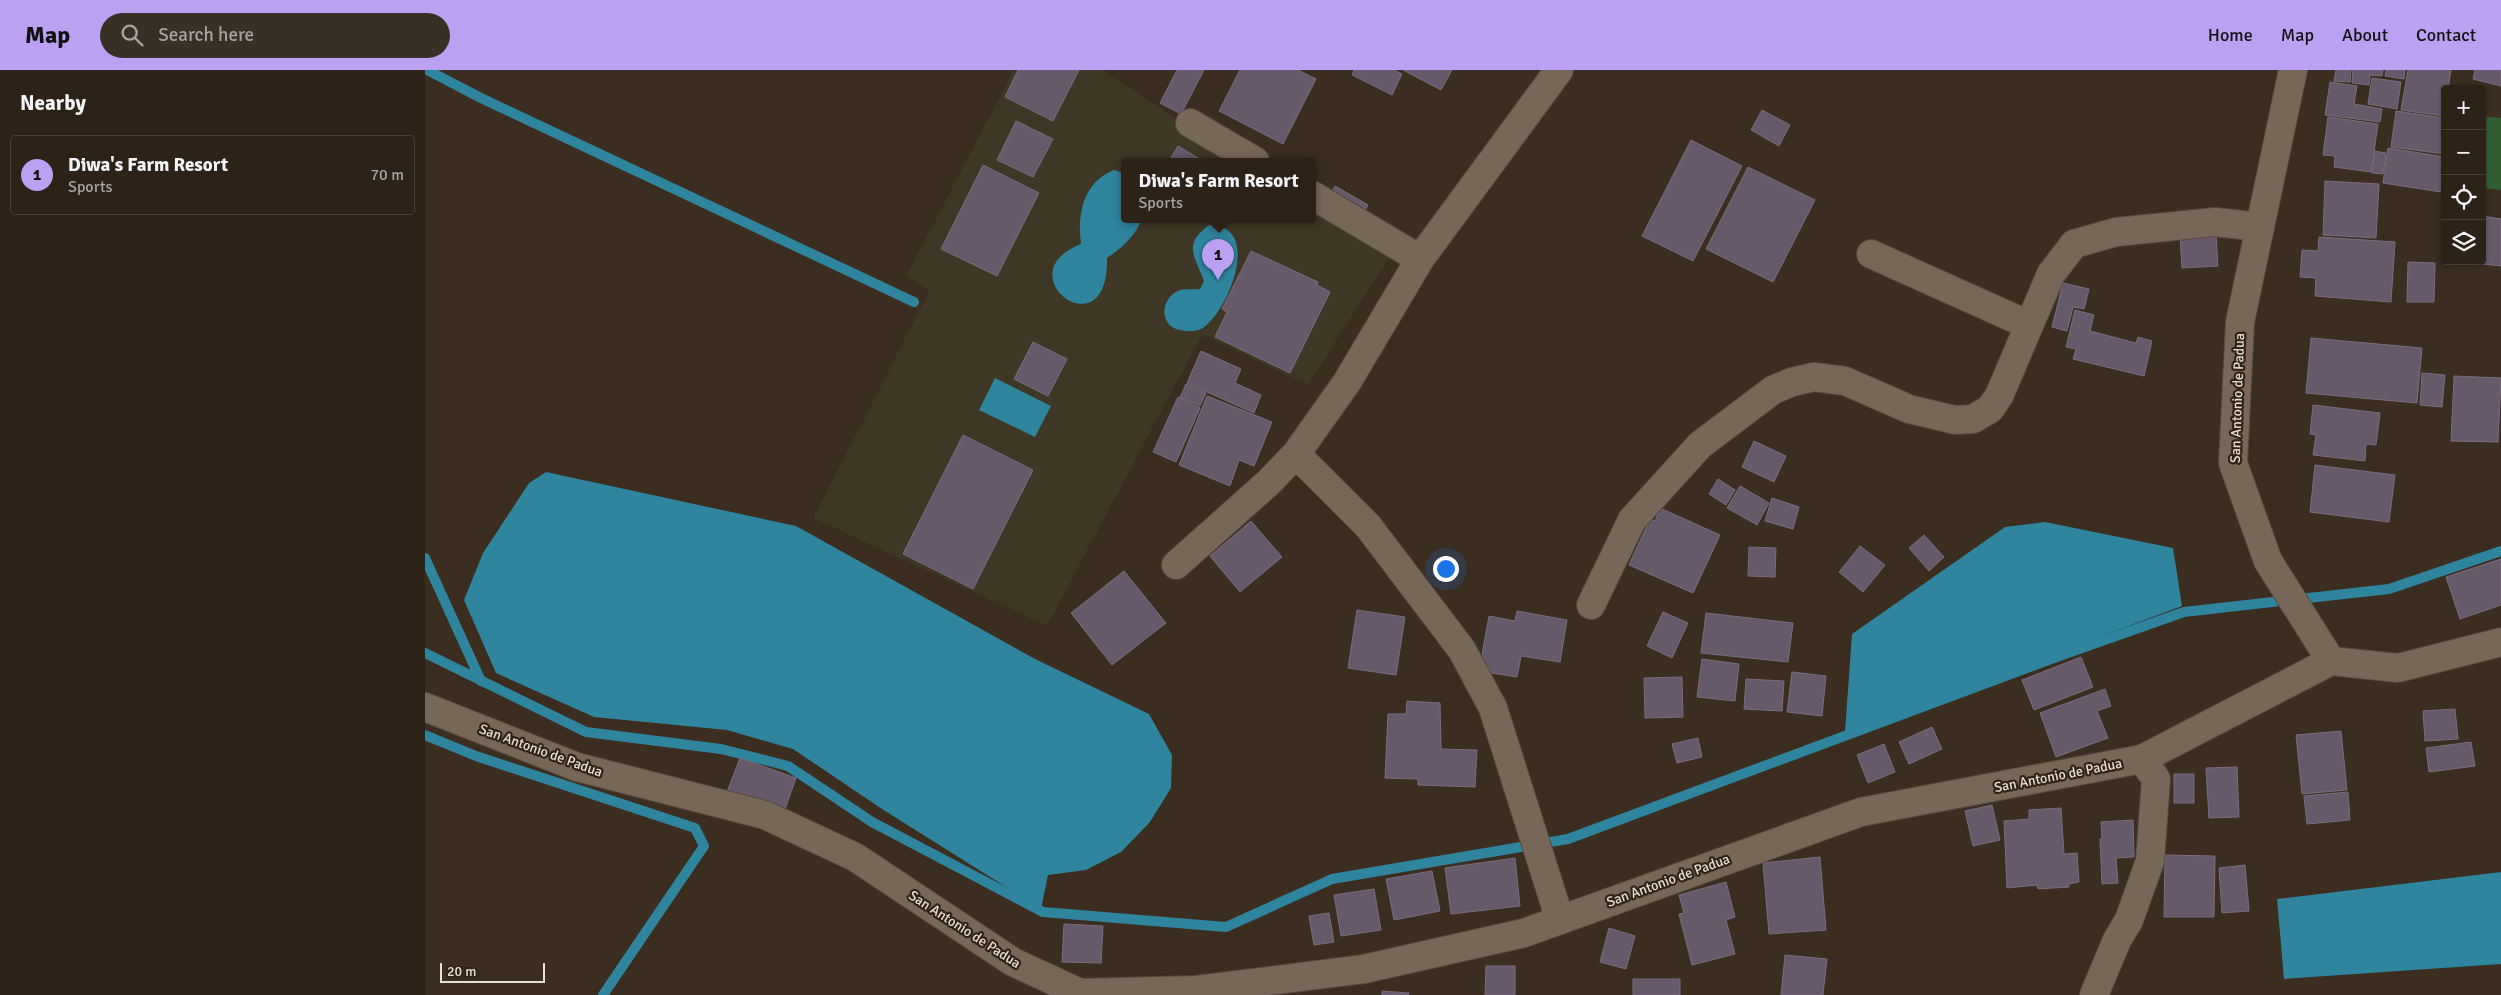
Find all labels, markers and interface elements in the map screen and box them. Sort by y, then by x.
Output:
search box [100,13,450,58]
text: Map [25,20,70,50]
icon: search [118,21,146,49]
text: Search here [158,23,254,47]
text: Home [2208,24,2253,46]
text: Map [2281,24,2314,46]
text: About [2342,24,2388,46]
text: Contact [2416,24,2476,46]
map controls [2441,85,2486,265]
button: + [2441,85,2486,130]
text: Nearby [20,90,86,116]
button: − [2441,130,2486,175]
text: Diwa's Farm Resort [68,153,228,177]
popup [1121,158,1316,223]
text: 1 [33,165,41,185]
text: 70 m [370,165,404,185]
text: Diwa's Farm Resort [1138,169,1299,193]
button: locate [2441,175,2486,220]
text: Sports [68,177,113,197]
text: Sports [1138,193,1183,213]
button: layers [2441,220,2486,265]
pin: 1 [1202,239,1234,280]
street label: San Antonio de Padua [2227,333,2248,463]
your location [1433,556,1459,582]
street label: San Antonio de Padua [477,720,605,781]
street label: San Antonio de Padua [1993,755,2124,796]
street label: San Antonio de Padua [1604,850,1732,911]
street label: San Antonio de Padua [906,887,1024,972]
scale bar [440,960,545,983]
text: 20 m [447,963,476,980]

